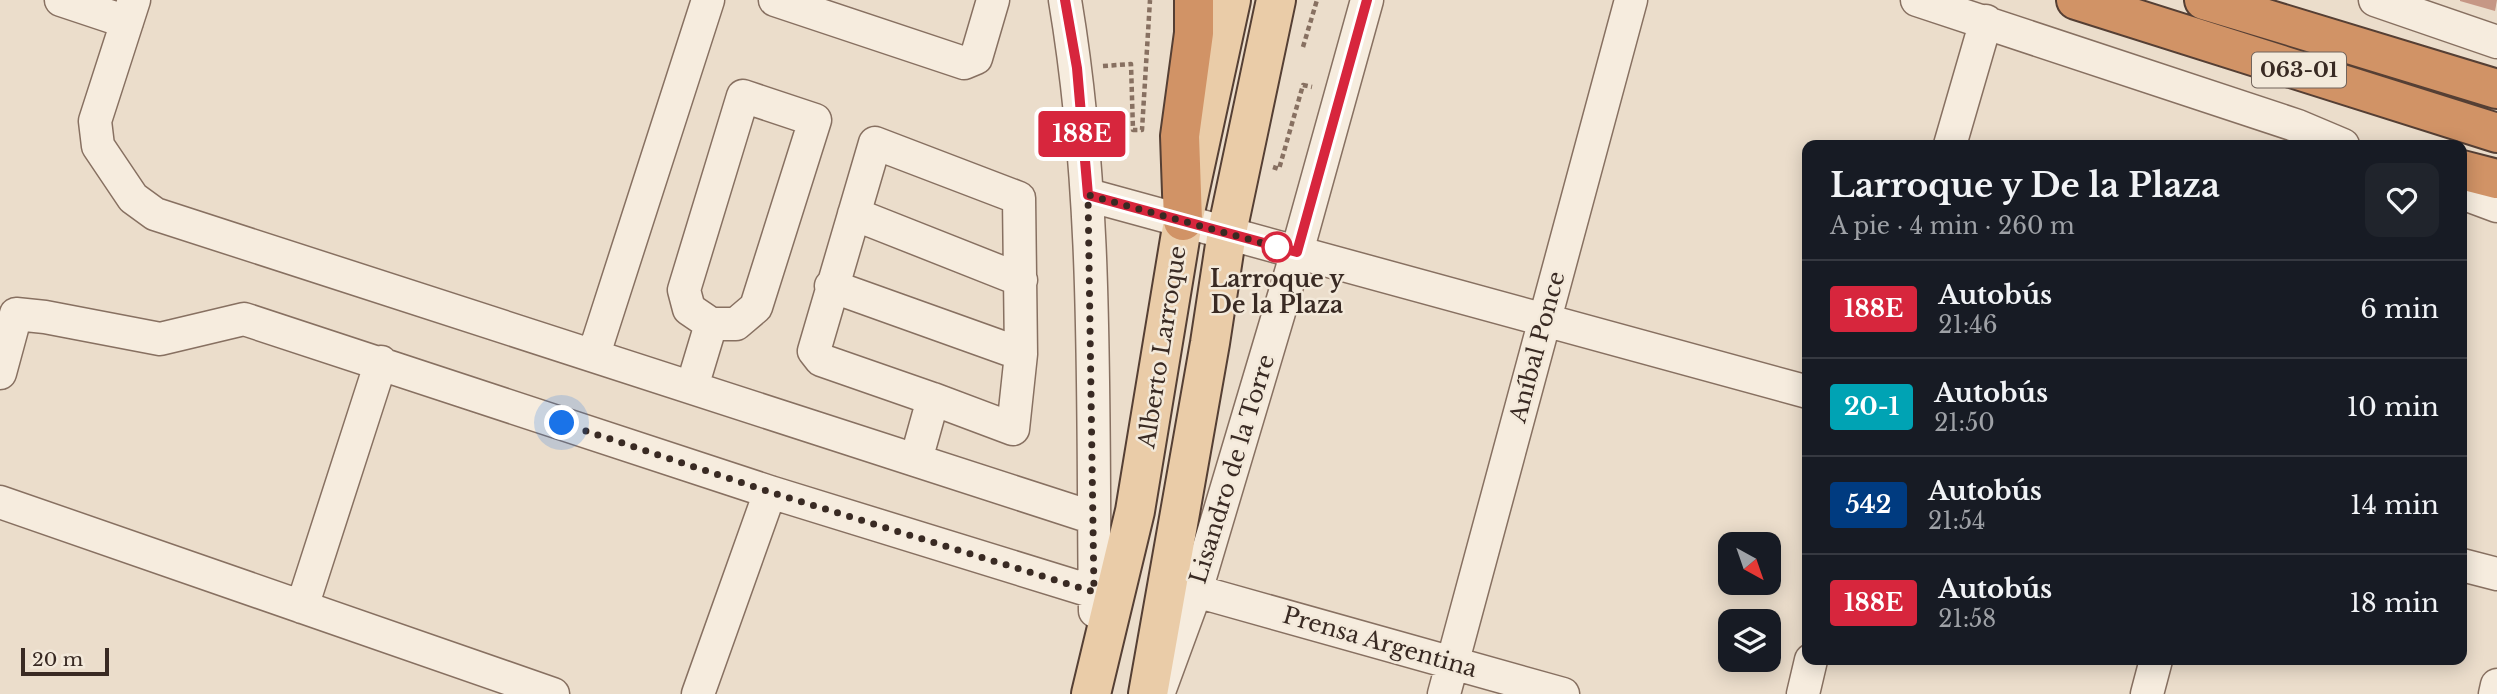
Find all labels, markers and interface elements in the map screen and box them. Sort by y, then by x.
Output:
road number: 063-01 [2252,52,2346,88]
line badge: 188E [1033,111,1131,157]
text: 188E [1052,119,1112,148]
button: heart [2365,163,2439,237]
text: Larroque y De la Plaza [1830,165,2220,206]
text: A pie · 4 min · 260 m [1830,212,2075,240]
marker: Larroque y De la Plaza [1262,232,1292,262]
street label: Alberto Larroque [1132,244,1192,451]
place label: Larroque y De la Plaza [1210,265,1345,319]
street label: Aníbal Ponce [1503,268,1571,427]
text: Autobús [1938,279,2052,311]
text: 6 min [2360,293,2439,325]
text: 188E [1844,294,1903,323]
text: 21:46 [1938,311,1998,339]
street label: Lisandro de la Torre [1184,351,1280,587]
text: Autobús [1934,377,2048,409]
text: 10 min [2347,391,2439,423]
text: 20-1 [1844,392,1899,421]
your location [544,405,579,440]
text: 21:50 [1934,409,1995,437]
text: Autobús [1928,475,2042,507]
text: 14 min [2350,489,2439,521]
text: 542 [1846,490,1891,519]
text: 21:54 [1928,507,1986,535]
north arrow [1718,532,1782,595]
map controls [1718,532,1781,672]
text: Autobús [1938,573,2052,605]
text: 18 min [2350,587,2439,619]
text: 188E [1844,588,1903,617]
street label: Prensa Argentina [1280,601,1481,683]
text: 21:58 [1938,605,1996,633]
button: layers [1718,609,1781,672]
scale bar [21,645,108,677]
text: 20 m [32,648,83,671]

